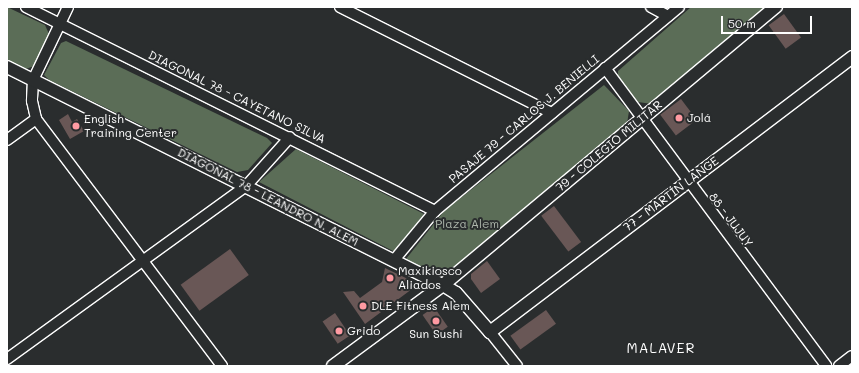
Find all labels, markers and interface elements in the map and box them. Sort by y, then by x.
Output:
scale bar [723,8,814,34]
text: 50 m [728,15,756,31]
street label: DIAGONAL 78 - CAYETANO SILVA [146,48,328,146]
street label: PASAJE 79 - CARLOS J. BENIELLI [446,52,602,186]
street label: 79 - COLEGIO MILITAR [553,97,665,195]
place label: Jolá [687,111,711,125]
place label: English Training Center [84,112,177,140]
marker: Jolá [674,113,684,123]
marker: English Training Center [71,121,81,131]
street label: DIAGONAL 78 - LEANDRO N. ALEM [175,145,361,249]
street label: 77 - MARTÍN LANGE [621,153,721,235]
street label: 88 - JUJUY [706,190,756,250]
park label: Plaza Alem [435,217,499,231]
place label: Maxikiosco Aliados [398,264,462,292]
marker: Maxikiosco Aliados [385,273,395,283]
place label: DLE Fitness Alem [371,299,470,313]
marker: DLE Fitness Alem [358,301,368,311]
marker: Sun Sushi [431,316,441,326]
place label: Grido [347,324,380,338]
marker: Grido [334,326,344,336]
place label: Sun Sushi [409,327,463,341]
district label: MALAVER [627,340,695,356]

